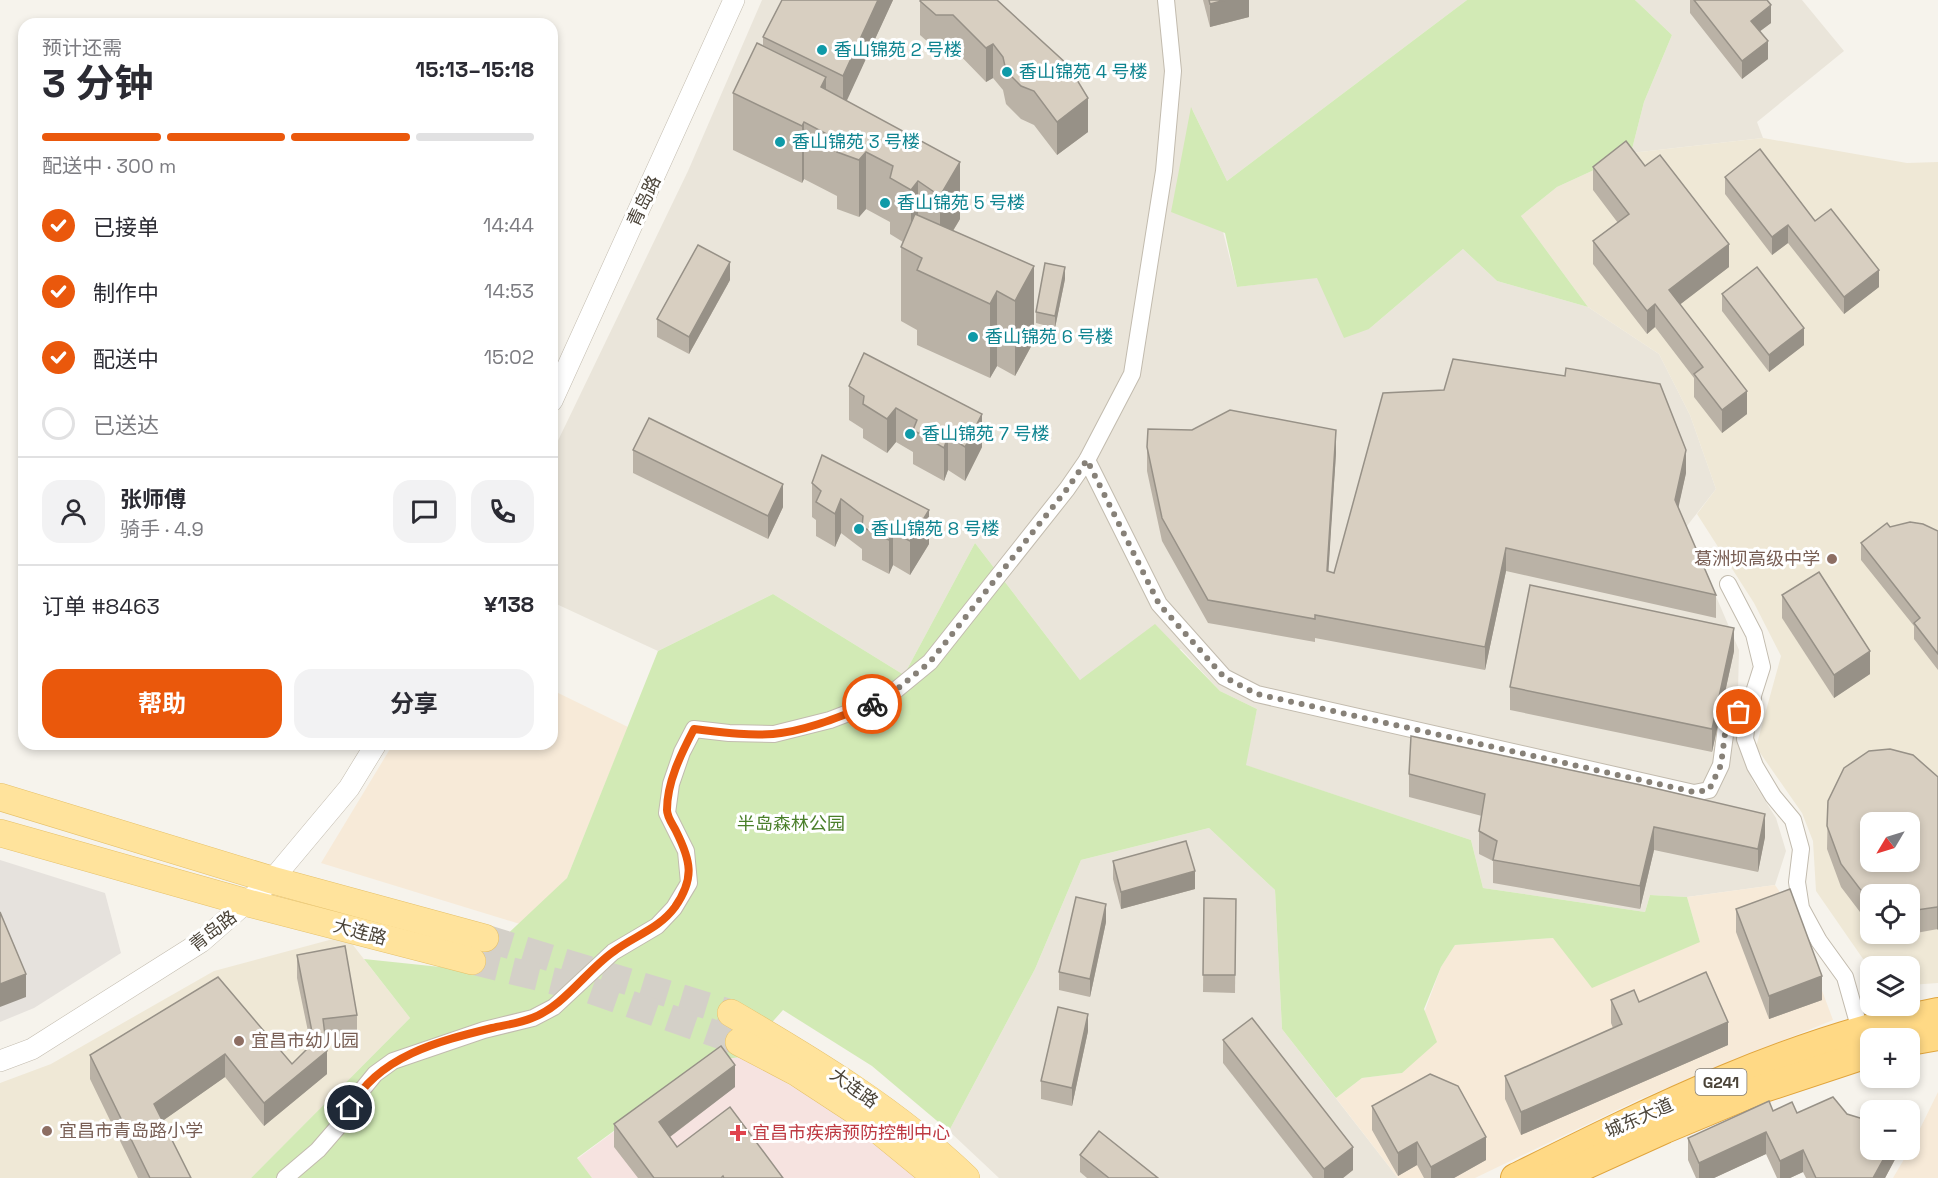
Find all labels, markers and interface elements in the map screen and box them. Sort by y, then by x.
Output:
text: 预计还需 [42,35,122,61]
place label: 香山锦苑 2 号楼 [834,38,962,61]
marker: 香山锦苑 2 号楼 [815,43,829,57]
text: 15:13–15:18 [415,55,534,83]
text: 3 分钟 [42,59,154,108]
place label: 香山锦苑 4 号楼 [1019,60,1148,83]
marker: 香山锦苑 4 号楼 [1000,65,1014,79]
place label: 香山锦苑 3 号楼 [792,130,920,153]
marker: 香山锦苑 3 号楼 [773,135,787,149]
text: 配送中 · 300 m [42,153,176,179]
street label: 青岛路 [622,171,665,230]
place label: 香山锦苑 5 号楼 [897,191,1025,214]
marker: 香山锦苑 5 号楼 [878,196,892,210]
icon: check [42,209,75,242]
text: 14:44 [483,212,534,238]
text: 已接单 [93,213,159,241]
icon: check [42,275,75,308]
text: 14:53 [484,278,534,304]
text: 制作中 [93,279,159,307]
place label: 香山锦苑 6 号楼 [985,325,1113,348]
marker: 香山锦苑 6 号楼 [966,330,980,344]
icon: check [42,341,75,374]
text: 15:02 [484,344,534,370]
text: 配送中 [93,345,159,373]
text: 已送达 [93,411,159,439]
place label: 香山锦苑 7 号楼 [922,422,1049,445]
marker: 香山锦苑 7 号楼 [903,427,917,441]
button: person [42,480,105,543]
button: chat [393,480,456,543]
button: phone [471,480,534,543]
text: 张师傅 [120,485,186,513]
text: 骑手 · 4.9 [120,516,204,542]
place label: 香山锦苑 8 号楼 [871,517,999,540]
marker: 香山锦苑 8 号楼 [852,522,866,536]
place label: 葛洲坝高级中学 [1694,547,1820,570]
marker: 葛洲坝高级中学 [1825,552,1839,566]
text: ¥138 [484,590,534,618]
text: 订单 #8463 [42,592,160,620]
button: 帮助 [42,669,282,738]
button: 分享 [294,669,534,738]
courier [842,674,902,734]
pin [1713,686,1764,737]
icon: bike [856,688,889,721]
icon: bag [1722,695,1755,728]
park label: 半岛森林公园 [737,812,845,835]
north arrow [1860,812,1920,872]
map controls [1860,812,1920,1160]
button: locate [1860,884,1920,944]
street label: 青岛路 [184,905,241,956]
street label: 大连路 [331,913,389,950]
button: layers [1860,956,1920,1016]
button: + [1860,1028,1920,1088]
place label: 宜昌市幼儿园 [251,1029,359,1052]
marker: 宜昌市幼儿园 [232,1034,246,1048]
street label: 大连路 [826,1062,883,1113]
road number: G241 [1696,1069,1746,1095]
pin [324,1082,375,1133]
icon: home [333,1091,366,1124]
street label: 城东大道 [1601,1092,1676,1143]
button: − [1860,1100,1920,1160]
place label: 宜昌市青岛路小学 [59,1119,203,1142]
place label: 宜昌市疾病预防控制中心 [752,1121,950,1144]
marker: 宜昌市青岛路小学 [40,1124,54,1138]
marker: 宜昌市疾病预防控制中心 [729,1124,747,1142]

